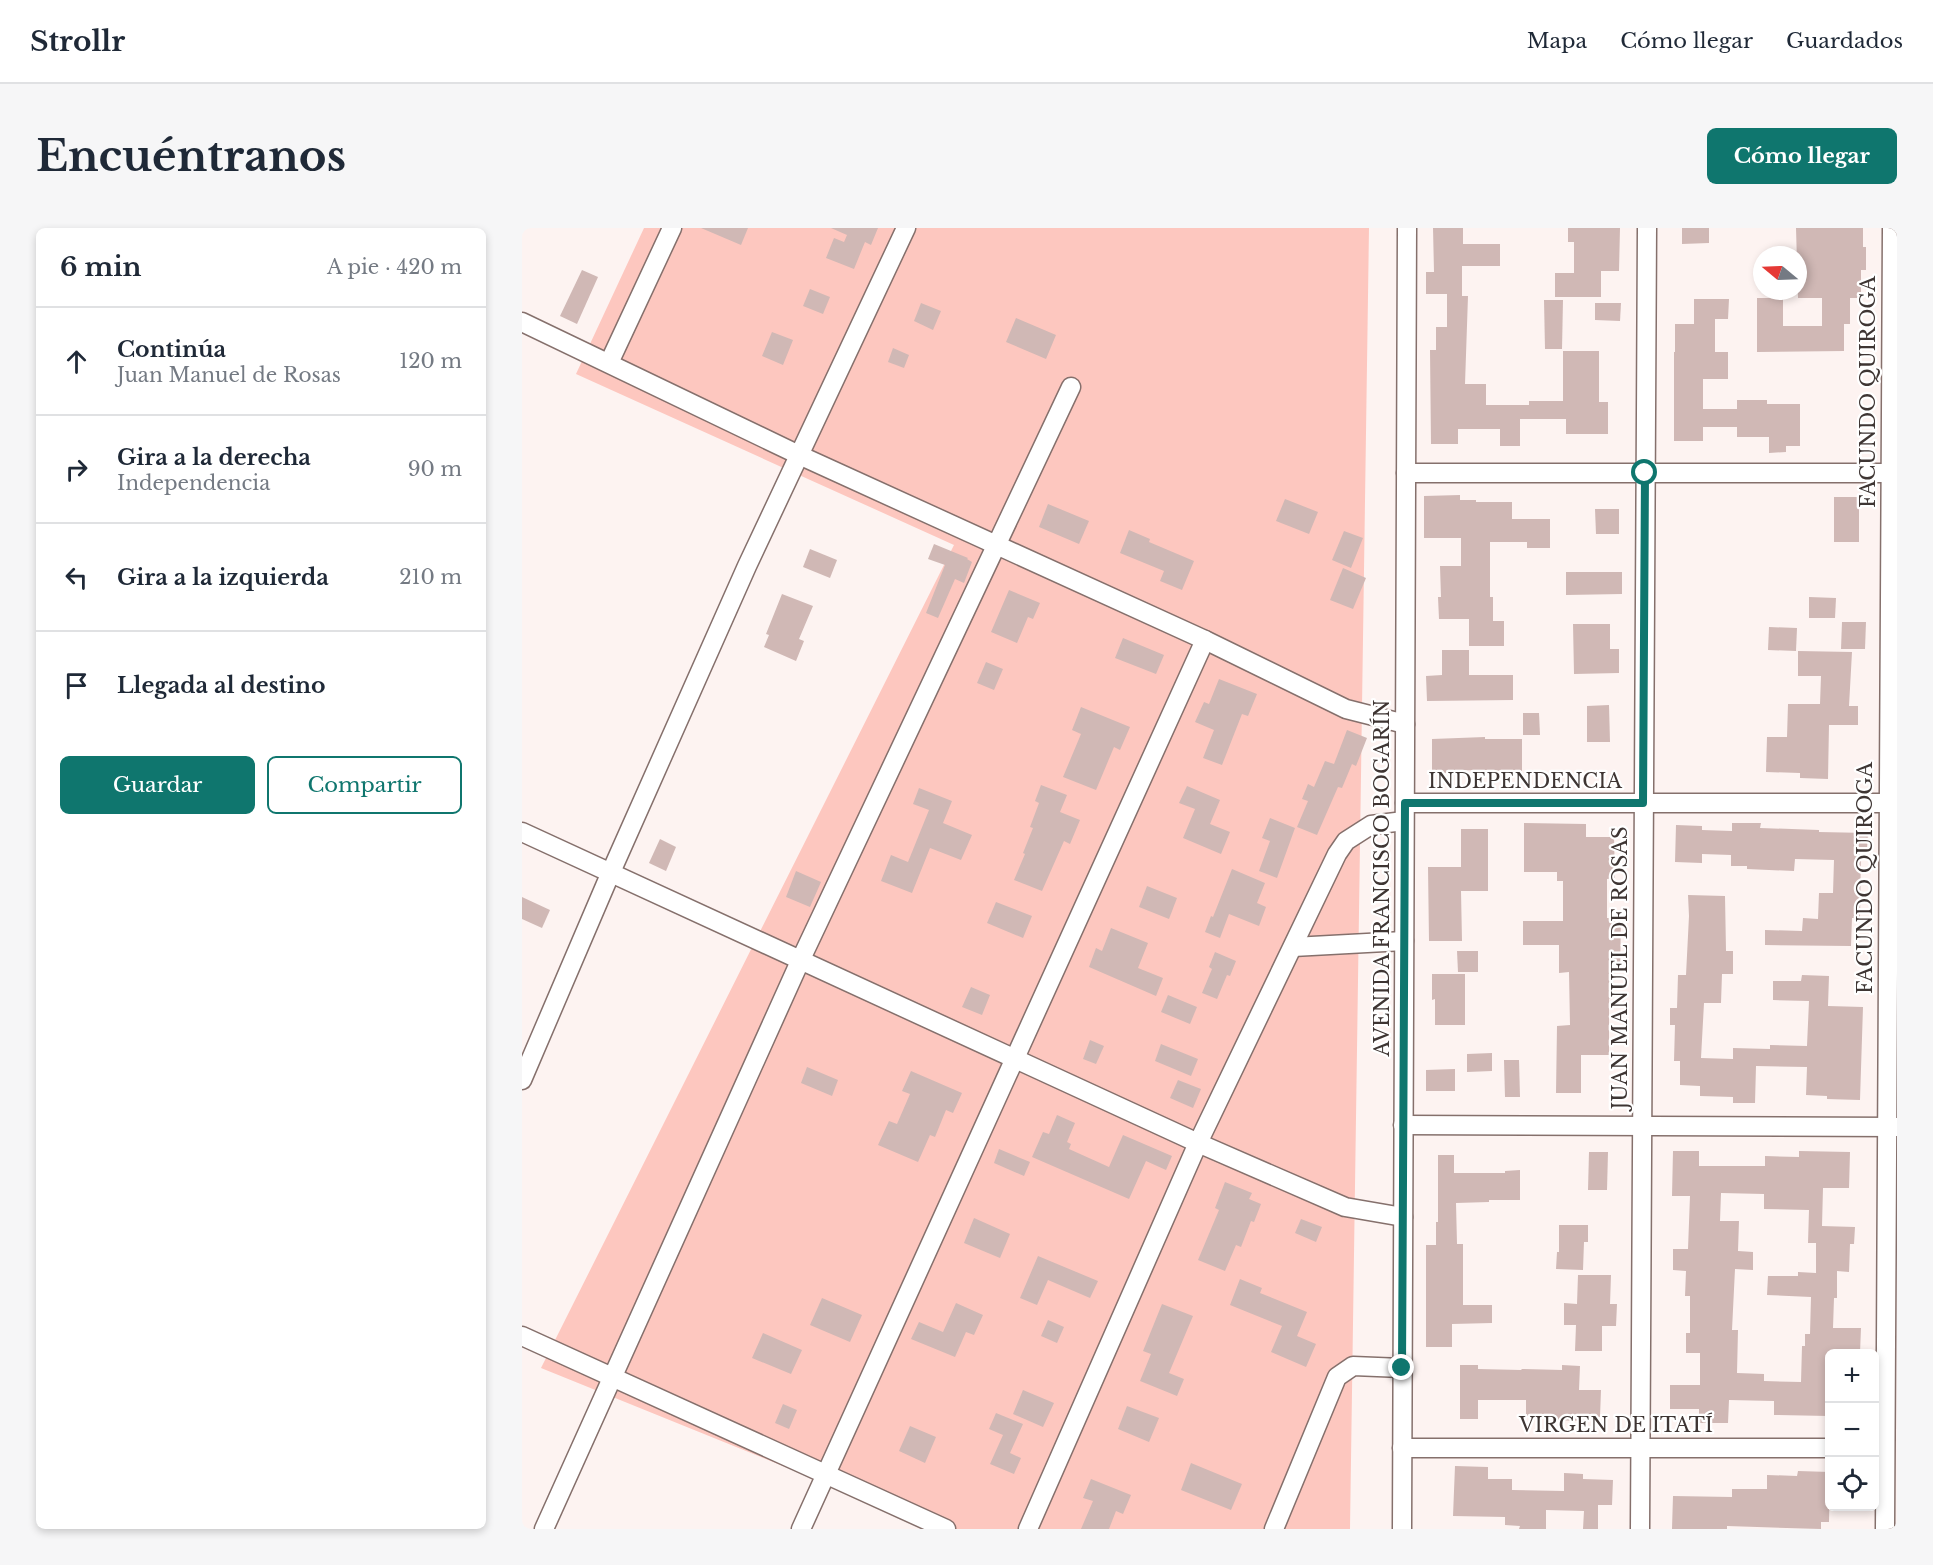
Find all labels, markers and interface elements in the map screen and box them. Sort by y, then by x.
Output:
text: Strollr [30,24,125,59]
text: Mapa [1527,28,1587,54]
text: Cómo llegar [1620,28,1753,54]
text: Guardados [1786,28,1903,54]
button: Cómo llegar [1707,128,1897,184]
text: Encuéntranos [36,130,346,182]
north arrow [1753,246,1807,300]
text: 6 min [60,251,141,283]
text: A pie · 420 m [327,255,462,279]
street label: FACUNDO QUIROGA [1856,276,1880,508]
text: Continúa [117,336,226,363]
icon: ahead [60,345,93,378]
text: 120 m [399,349,462,373]
text: Juan Manuel de Rosas [117,363,341,387]
text: Gira a la derecha [117,444,311,471]
icon: right [60,453,93,486]
text: 90 m [408,457,462,481]
route start [1631,459,1657,485]
text: Independencia [117,471,270,495]
icon: left [60,561,93,594]
text: Gira a la izquierda [117,564,329,591]
text: 210 m [399,565,462,589]
icon: arrive [60,669,93,702]
text: Llegada al destino [117,672,326,699]
street label: AVENIDA FRANCISCO BOGARÍN [1369,699,1394,1058]
button: Guardar [60,756,255,814]
button: Compartir [267,756,462,814]
street label: FACUNDO QUIROGA [1853,762,1877,994]
street label: INDEPENDENCIA [1428,769,1623,793]
street label: JUAN MANUEL DE ROSAS [1608,826,1632,1113]
map controls [1825,1349,1879,1511]
button: + [1825,1349,1879,1403]
route end [1388,1354,1414,1380]
button: − [1825,1403,1879,1457]
street label: VIRGEN DE ITATÍ [1518,1412,1713,1437]
button: locate [1825,1457,1879,1511]

